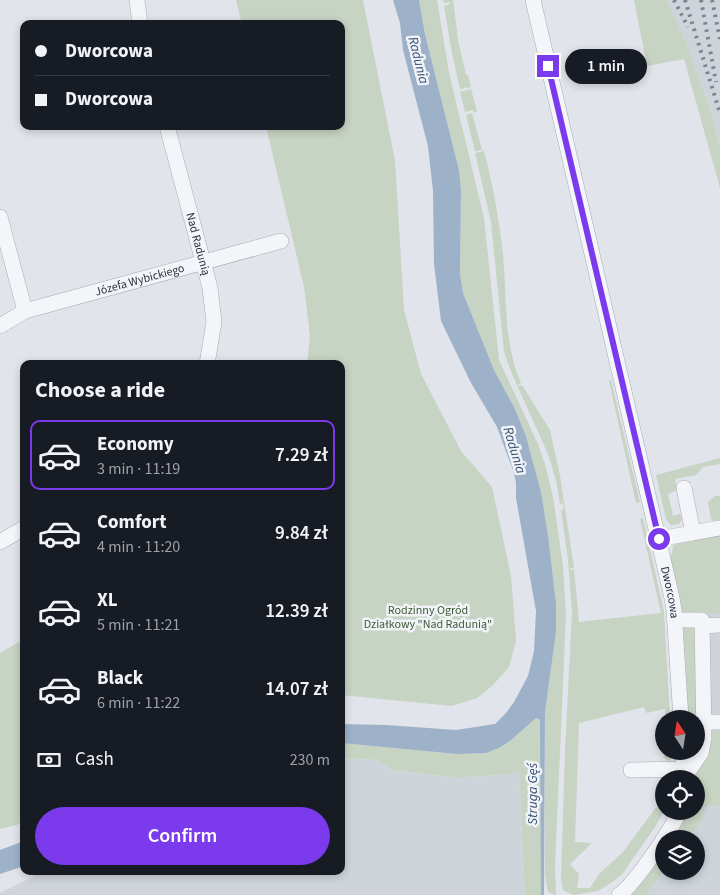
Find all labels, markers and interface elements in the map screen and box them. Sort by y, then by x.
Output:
water label: Radunia [403,34,434,86]
text: Dworcowa [65,38,153,65]
callout: 1 min [566,48,648,84]
route end [537,55,559,77]
text: 1 min [587,55,625,77]
text: Dworcowa [65,86,153,113]
street label: Nad Radunią [181,211,214,277]
street label: Józefa Wybickiego [93,260,186,300]
text: Choose a ride [35,374,165,406]
water label: Radunia [497,424,531,477]
text: Economy [97,431,174,458]
icon: car [37,433,82,478]
text: 7.29 zł [275,442,328,469]
text: 3 min · 11:19 [97,458,180,480]
text: Comfort [97,509,167,536]
icon: car [37,511,82,556]
text: 9.84 zł [275,520,328,547]
route start [648,528,670,550]
text: 4 min · 11:20 [97,536,180,558]
street label: Dworcowa [656,565,683,619]
text: XL [97,587,118,614]
icon: car [37,589,82,634]
text: 12.39 zł [265,598,328,625]
park label: Rodzinny Ogród Działkowy "Nad Radunią" [364,602,492,633]
text: 5 min · 11:21 [97,614,180,636]
text: Black [97,665,143,692]
icon: car [37,667,82,712]
text: 14.07 zł [265,676,328,703]
text: 6 min · 11:22 [97,692,180,714]
north arrow [655,710,705,760]
map controls [655,710,705,880]
icon: cash [35,746,63,774]
text: Cash [75,746,114,773]
text: 230 m [290,749,330,771]
water label: Struga Gęś [523,762,543,825]
button: locate [655,770,705,820]
button: Confirm [35,807,330,865]
button: layers [655,830,705,880]

